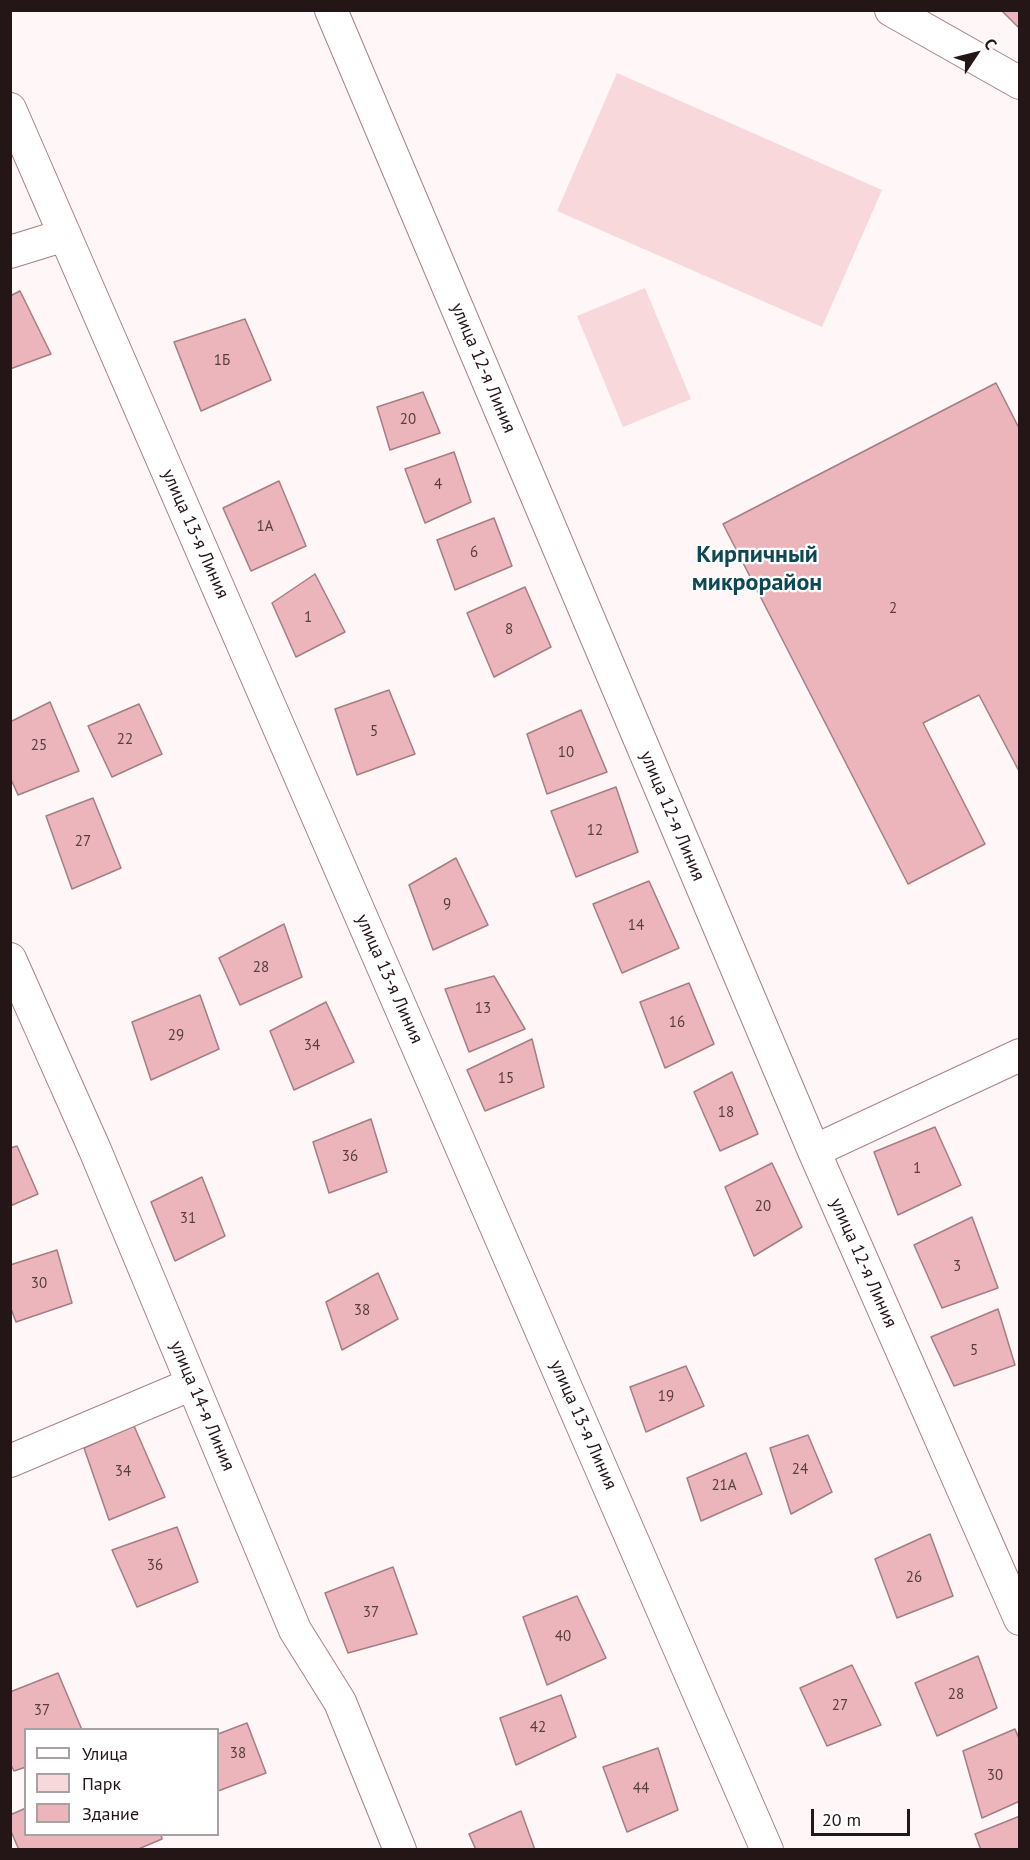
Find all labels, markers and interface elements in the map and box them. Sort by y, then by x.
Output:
north arrow [946,24,1006,84]
text: С [980,34,1001,53]
street label: улица 12-я Линия [446,300,520,436]
house number: 1Б [214,352,230,370]
house number: 20 [400,411,416,429]
street label: улица 13-я Линия [157,466,233,602]
house number: 4 [434,476,442,494]
house number: 1А [257,518,273,536]
district label: Кирпичный микрорайон [692,541,822,597]
house number: 6 [470,544,478,562]
house number: 2 [889,600,897,618]
house number: 1 [304,609,312,627]
house number: 8 [505,621,513,639]
house number: 5 [370,723,378,741]
house number: 22 [117,731,133,749]
house number: 25 [31,737,47,755]
house number: 10 [558,744,574,762]
street label: улица 12-я Линия [635,748,709,884]
house number: 12 [587,822,603,840]
house number: 27 [75,833,91,851]
house number: 9 [443,896,451,914]
street label: улица 13-я Линия [351,911,427,1047]
house number: 14 [628,917,644,935]
house number: 28 [253,959,269,977]
house number: 13 [475,1000,491,1018]
house number: 16 [669,1014,685,1032]
house number: 29 [168,1027,184,1045]
house number: 34 [304,1037,320,1055]
house number: 15 [498,1070,514,1088]
house number: 18 [718,1104,734,1122]
house number: 36 [342,1148,358,1166]
house number: 1 [913,1160,921,1178]
street label: улица 12-я Линия [825,1195,901,1331]
house number: 20 [755,1198,771,1216]
house number: 31 [180,1210,196,1228]
house number: 3 [953,1258,961,1276]
house number: 30 [31,1275,47,1293]
house number: 38 [354,1302,370,1320]
street label: улица 14-я Линия [165,1338,239,1474]
house number: 5 [970,1342,978,1360]
street label: улица 13-я Линия [545,1357,621,1493]
house number: 19 [658,1388,674,1406]
house number: 24 [792,1461,808,1479]
house number: 34 [115,1463,131,1481]
house number: 21А [711,1477,737,1495]
house number: 36 [147,1557,163,1575]
house number: 26 [906,1569,922,1587]
house number: 37 [363,1604,379,1622]
house number: 40 [555,1628,571,1646]
house number: 28 [948,1686,964,1704]
house number: 27 [832,1697,848,1715]
house number: 37 [34,1702,50,1720]
house number: 42 [530,1719,546,1737]
legend [24,1728,219,1836]
text: Улица [82,1742,128,1765]
house number: 38 [230,1745,246,1763]
house number: 30 [987,1767,1003,1785]
text: Парк [82,1772,121,1795]
house number: 44 [633,1780,649,1798]
scale bar [814,1797,913,1835]
text: Здание [82,1802,139,1825]
text: 20 m [822,1808,861,1831]

